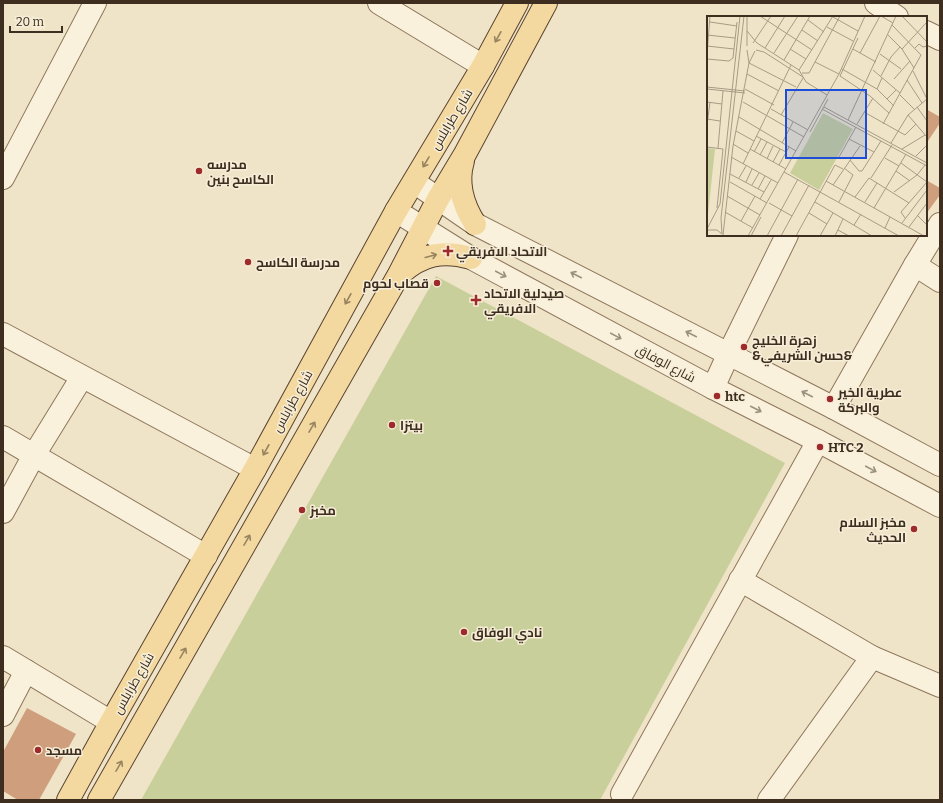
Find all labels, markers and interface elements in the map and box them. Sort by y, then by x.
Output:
scale bar [10,8,62,34]
text: 20 m [16,15,45,29]
inset map [707,16,927,236]
one-way arrow [494,31,502,43]
street label: شارع طرابلس [427,86,476,153]
one-way arrow [421,156,429,168]
place label: مدرسه الكاسح بنين [207,157,274,188]
marker: مدرسه الكاسح بنين [194,166,204,176]
place label: الاتحاد الافريقي [456,244,547,263]
marker: الاتحاد الافريقي [443,246,453,256]
one-way arrow [424,252,437,259]
place label: مدرسة الكاسح [256,255,340,271]
marker: مدرسة الكاسح [243,257,253,267]
one-way arrow [495,271,507,278]
one-way arrow [570,271,582,278]
place label: قصاب لحوم [363,276,429,293]
marker: قصاب لحوم [432,278,442,288]
place label: صيدلية الاتحاد الافريقي [484,286,564,320]
one-way arrow [344,293,351,305]
marker: صيدلية الاتحاد الافريقي [471,295,481,305]
one-way arrow [686,330,698,338]
one-way arrow [610,332,622,340]
place label: زهرة الخليج &حسن الشريفي& [752,333,852,367]
street label: شارع الوفاق [633,341,698,386]
marker: زهرة الخليج &حسن الشريفي& [739,342,749,352]
street label: شارع طرابلس [269,368,316,435]
place label: عطرية الخير والبركة [837,385,902,416]
place label: htc [725,389,745,404]
one-way arrow [801,390,813,397]
marker: htc [712,391,722,401]
marker: عطرية الخير والبركة [825,394,835,404]
one-way arrow [749,406,761,414]
place label: بيتزا [400,418,423,433]
marker: بيتزا [387,420,397,430]
one-way arrow [308,421,316,433]
place label: HTC 2 [828,440,864,455]
marker: HTC 2 [815,442,825,452]
one-way arrow [261,444,269,456]
one-way arrow [865,466,877,474]
place label: مخبز [309,503,336,518]
marker: مخبز [297,505,307,515]
place label: مخبز السلام الحديث [839,515,906,545]
marker: مخبز السلام الحديث [909,524,919,534]
one-way arrow [244,534,252,546]
place label: نادي الوفاق [472,625,542,644]
marker: نادي الوفاق [459,627,469,637]
one-way arrow [180,647,188,659]
street label: شارع طرابلس [110,650,158,717]
place label: مسجد [46,743,82,758]
marker: مسجد [33,745,43,755]
one-way arrow [115,760,123,772]

